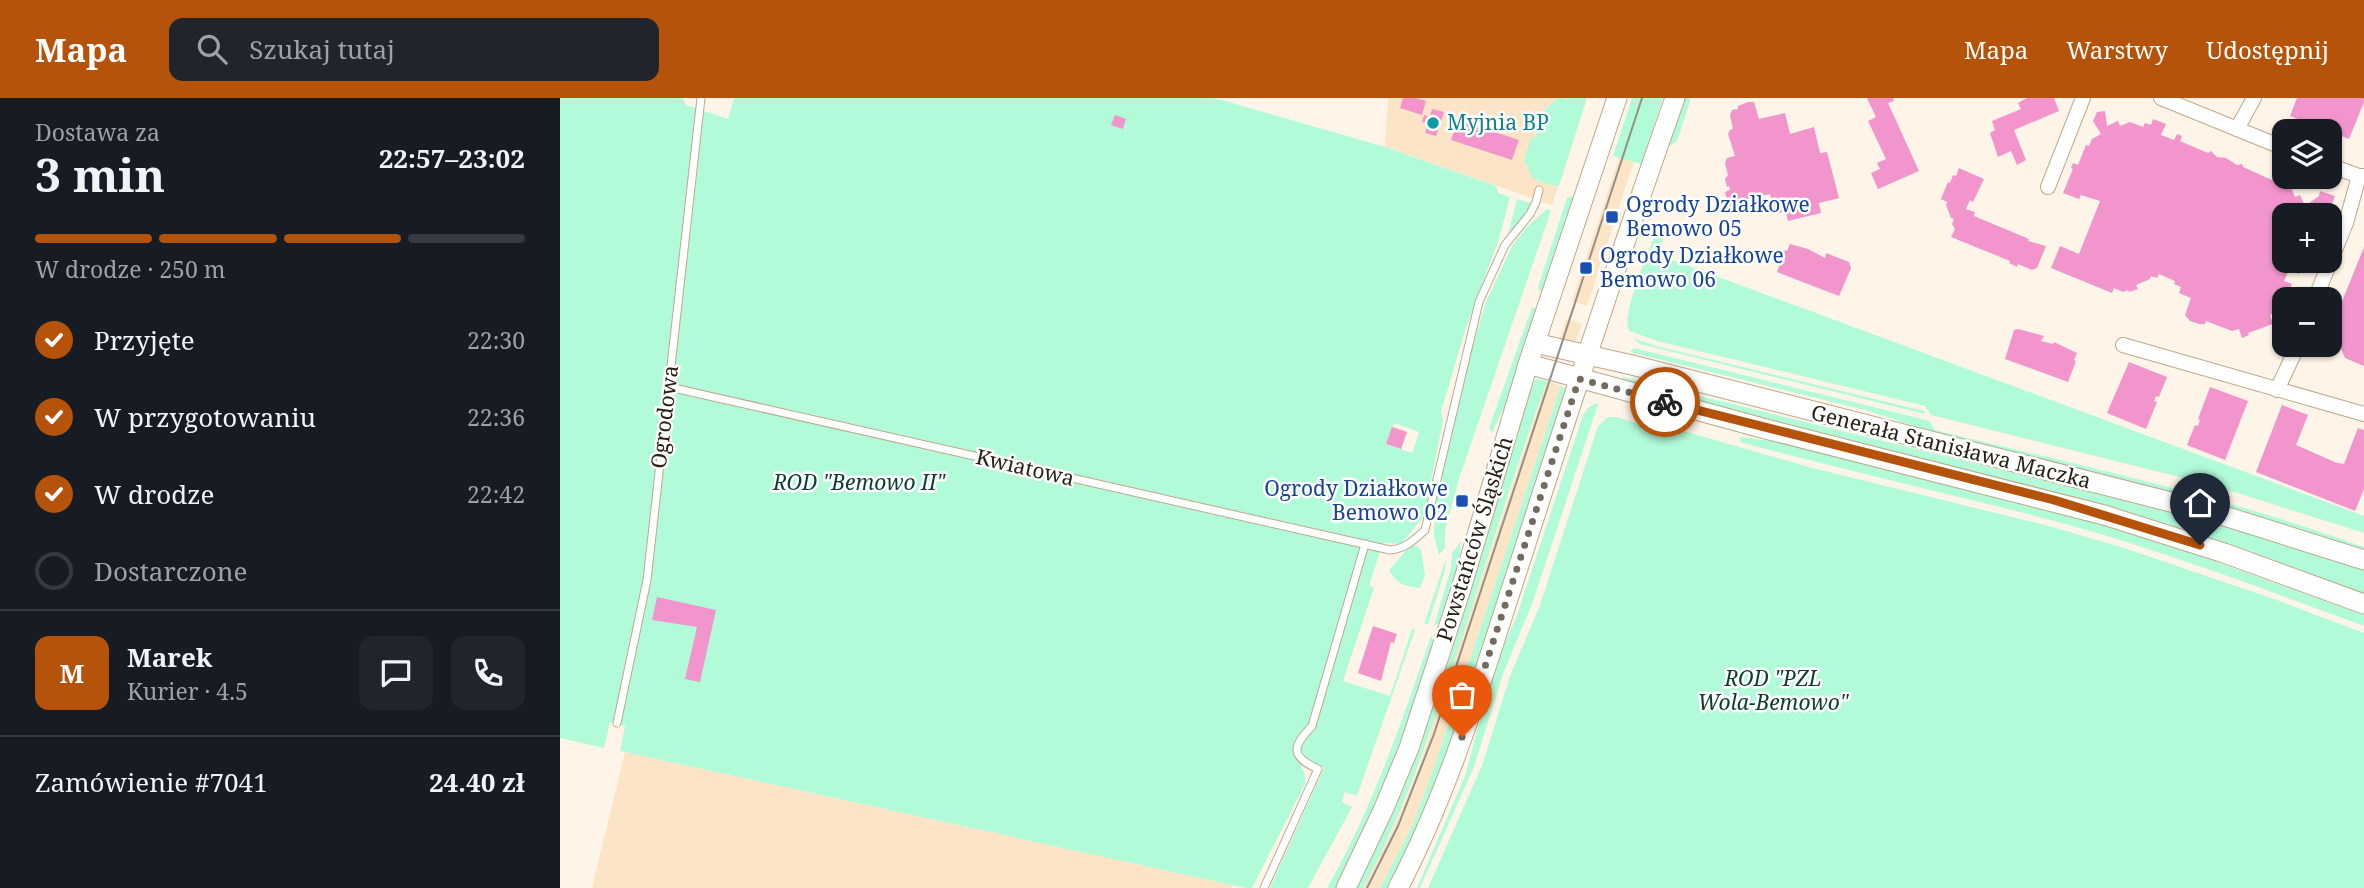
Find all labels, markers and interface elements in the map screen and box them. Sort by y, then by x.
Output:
search box [169,18,659,81]
text: Mapa [35,27,127,72]
icon: search [193,30,231,68]
text: Szukaj tutaj [249,31,395,67]
text: Mapa [1964,33,2028,66]
text: Warstwy [2066,33,2168,66]
text: Udostępnij [2206,33,2329,66]
place label: Myjnia BP [1447,108,1549,136]
marker: Myjnia BP [1425,115,1441,131]
text: Dostawa za [35,116,160,148]
map controls [2272,119,2342,357]
button: layers [2272,119,2342,189]
text: 22:57–23:02 [379,140,525,176]
text: 3 min [35,143,165,205]
place label: Ogrody Działkowe Bemowo 05 [1626,190,1810,242]
button: + [2272,203,2342,273]
marker: Ogrody Działkowe Bemowo 05 [1604,209,1620,225]
place label: Ogrody Działkowe Bemowo 06 [1600,241,1784,293]
text: W drodze · 250 m [35,253,225,285]
marker: Ogrody Działkowe Bemowo 06 [1578,260,1594,276]
button: − [2272,287,2342,357]
icon: check [35,321,73,359]
text: Przyjęte [94,322,195,358]
text: 22:30 [467,324,525,356]
street label: Ogrodowa [644,364,684,470]
courier [1630,367,1700,437]
icon: bike [1646,383,1684,421]
icon: check [35,398,73,436]
street label: Generała Stanisława Maczka [1808,398,2094,494]
text: W przygotowaniu [94,399,316,435]
text: 22:36 [467,401,525,433]
street label: Powstańców Śląskich [1430,433,1519,645]
street label: Kwiatowa [973,442,1077,492]
park label: ROD "Bemowo II" [772,468,946,496]
pin [2170,473,2230,545]
place label: Ogrody Działkowe Bemowo 02 [1264,474,1448,526]
icon: check [35,475,73,513]
text: W drodze [94,476,214,512]
text: 22:42 [467,478,525,510]
icon: home [2181,484,2219,522]
marker: Ogrody Działkowe Bemowo 02 [1454,493,1470,509]
text: Dostarczone [94,553,247,589]
button: chat [359,636,433,710]
button: phone [451,636,525,710]
text: Marek [127,639,212,675]
text: M [60,655,84,691]
park label: ROD "PZL Wola-Bemowo" [1698,664,1850,716]
pin [1432,665,1492,737]
text: Kurier · 4.5 [127,675,248,707]
icon: bag [1443,676,1481,714]
text: Zamówienie #7041 [35,764,268,800]
text: 24.40 zł [429,764,525,800]

